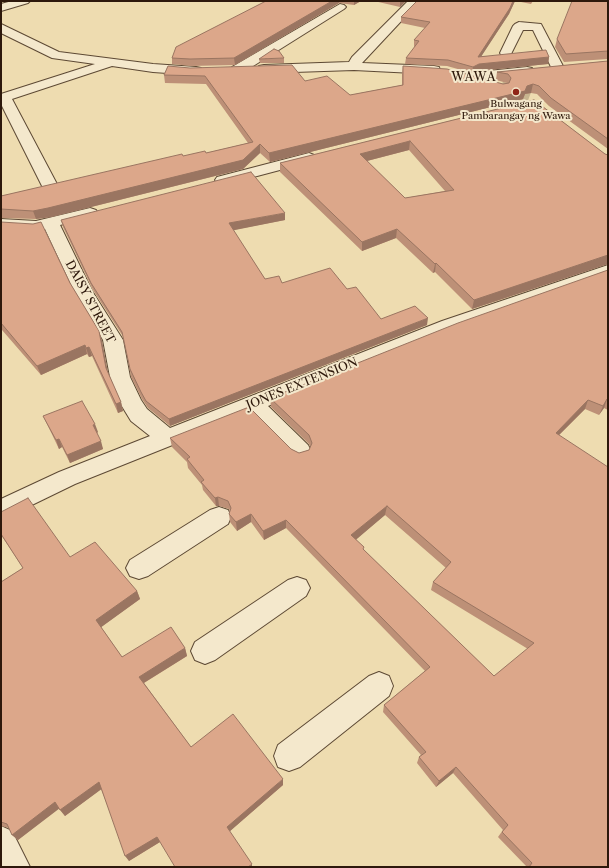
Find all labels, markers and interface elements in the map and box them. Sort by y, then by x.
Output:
district label: WAWA [451,71,497,85]
marker: Bulwagang Pambarangay ng Wawa [511,87,521,97]
place label: Bulwagang Pambarangay ng Wawa [461,98,571,122]
street label: DAISY STREET [62,258,118,346]
street label: JONES EXTENSION [244,355,360,413]

